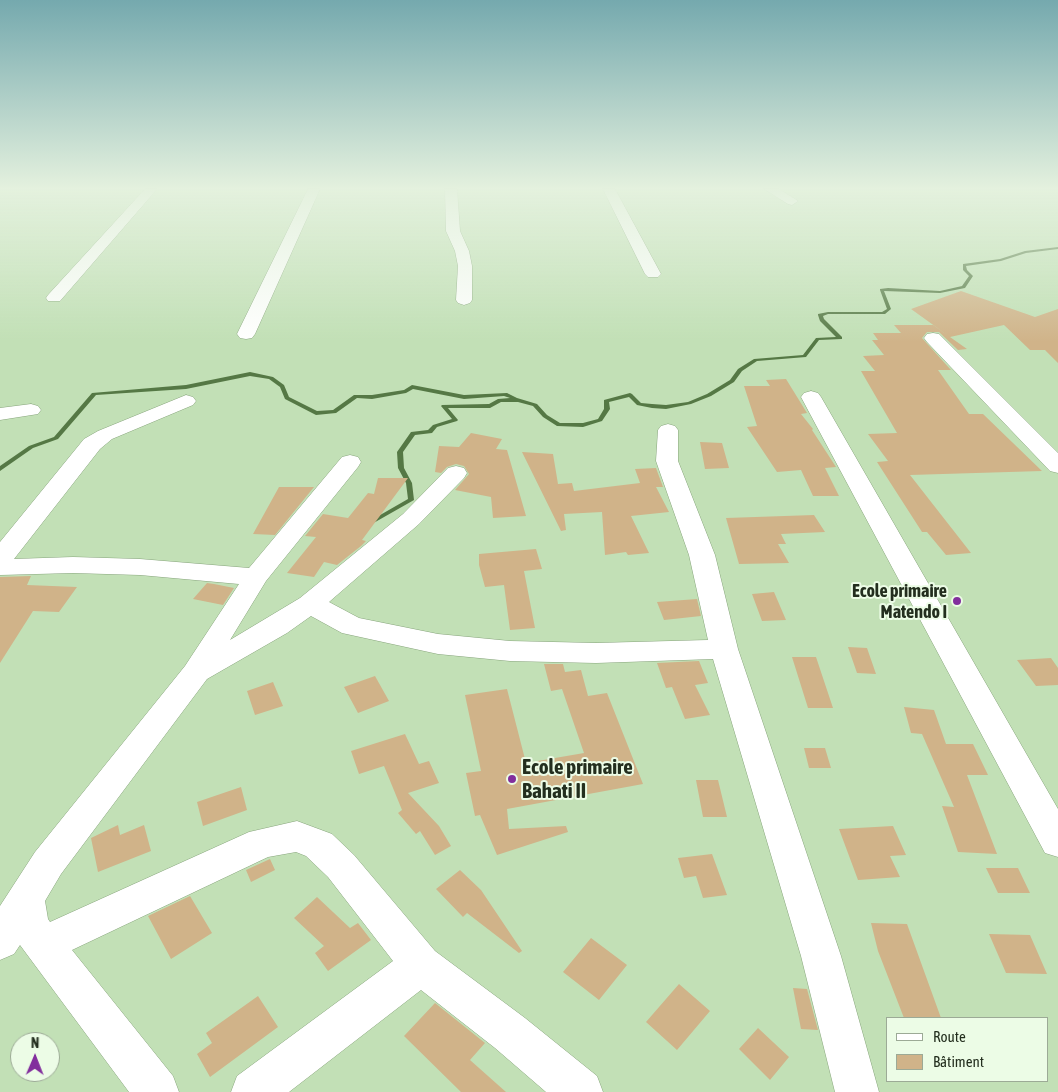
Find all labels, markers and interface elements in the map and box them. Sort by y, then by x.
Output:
place label: Ecole primaire Matendo I [852,580,947,622]
marker: Ecole primaire Matendo I [951,595,963,607]
place label: Ecole primaire Bahati II [522,754,633,804]
marker: Ecole primaire Bahati II [506,773,518,785]
legend [886,1017,1048,1082]
text: Route [933,1028,966,1045]
north arrow [10,1032,60,1082]
text: N [31,1035,40,1051]
text: Bâtiment [933,1053,984,1070]

